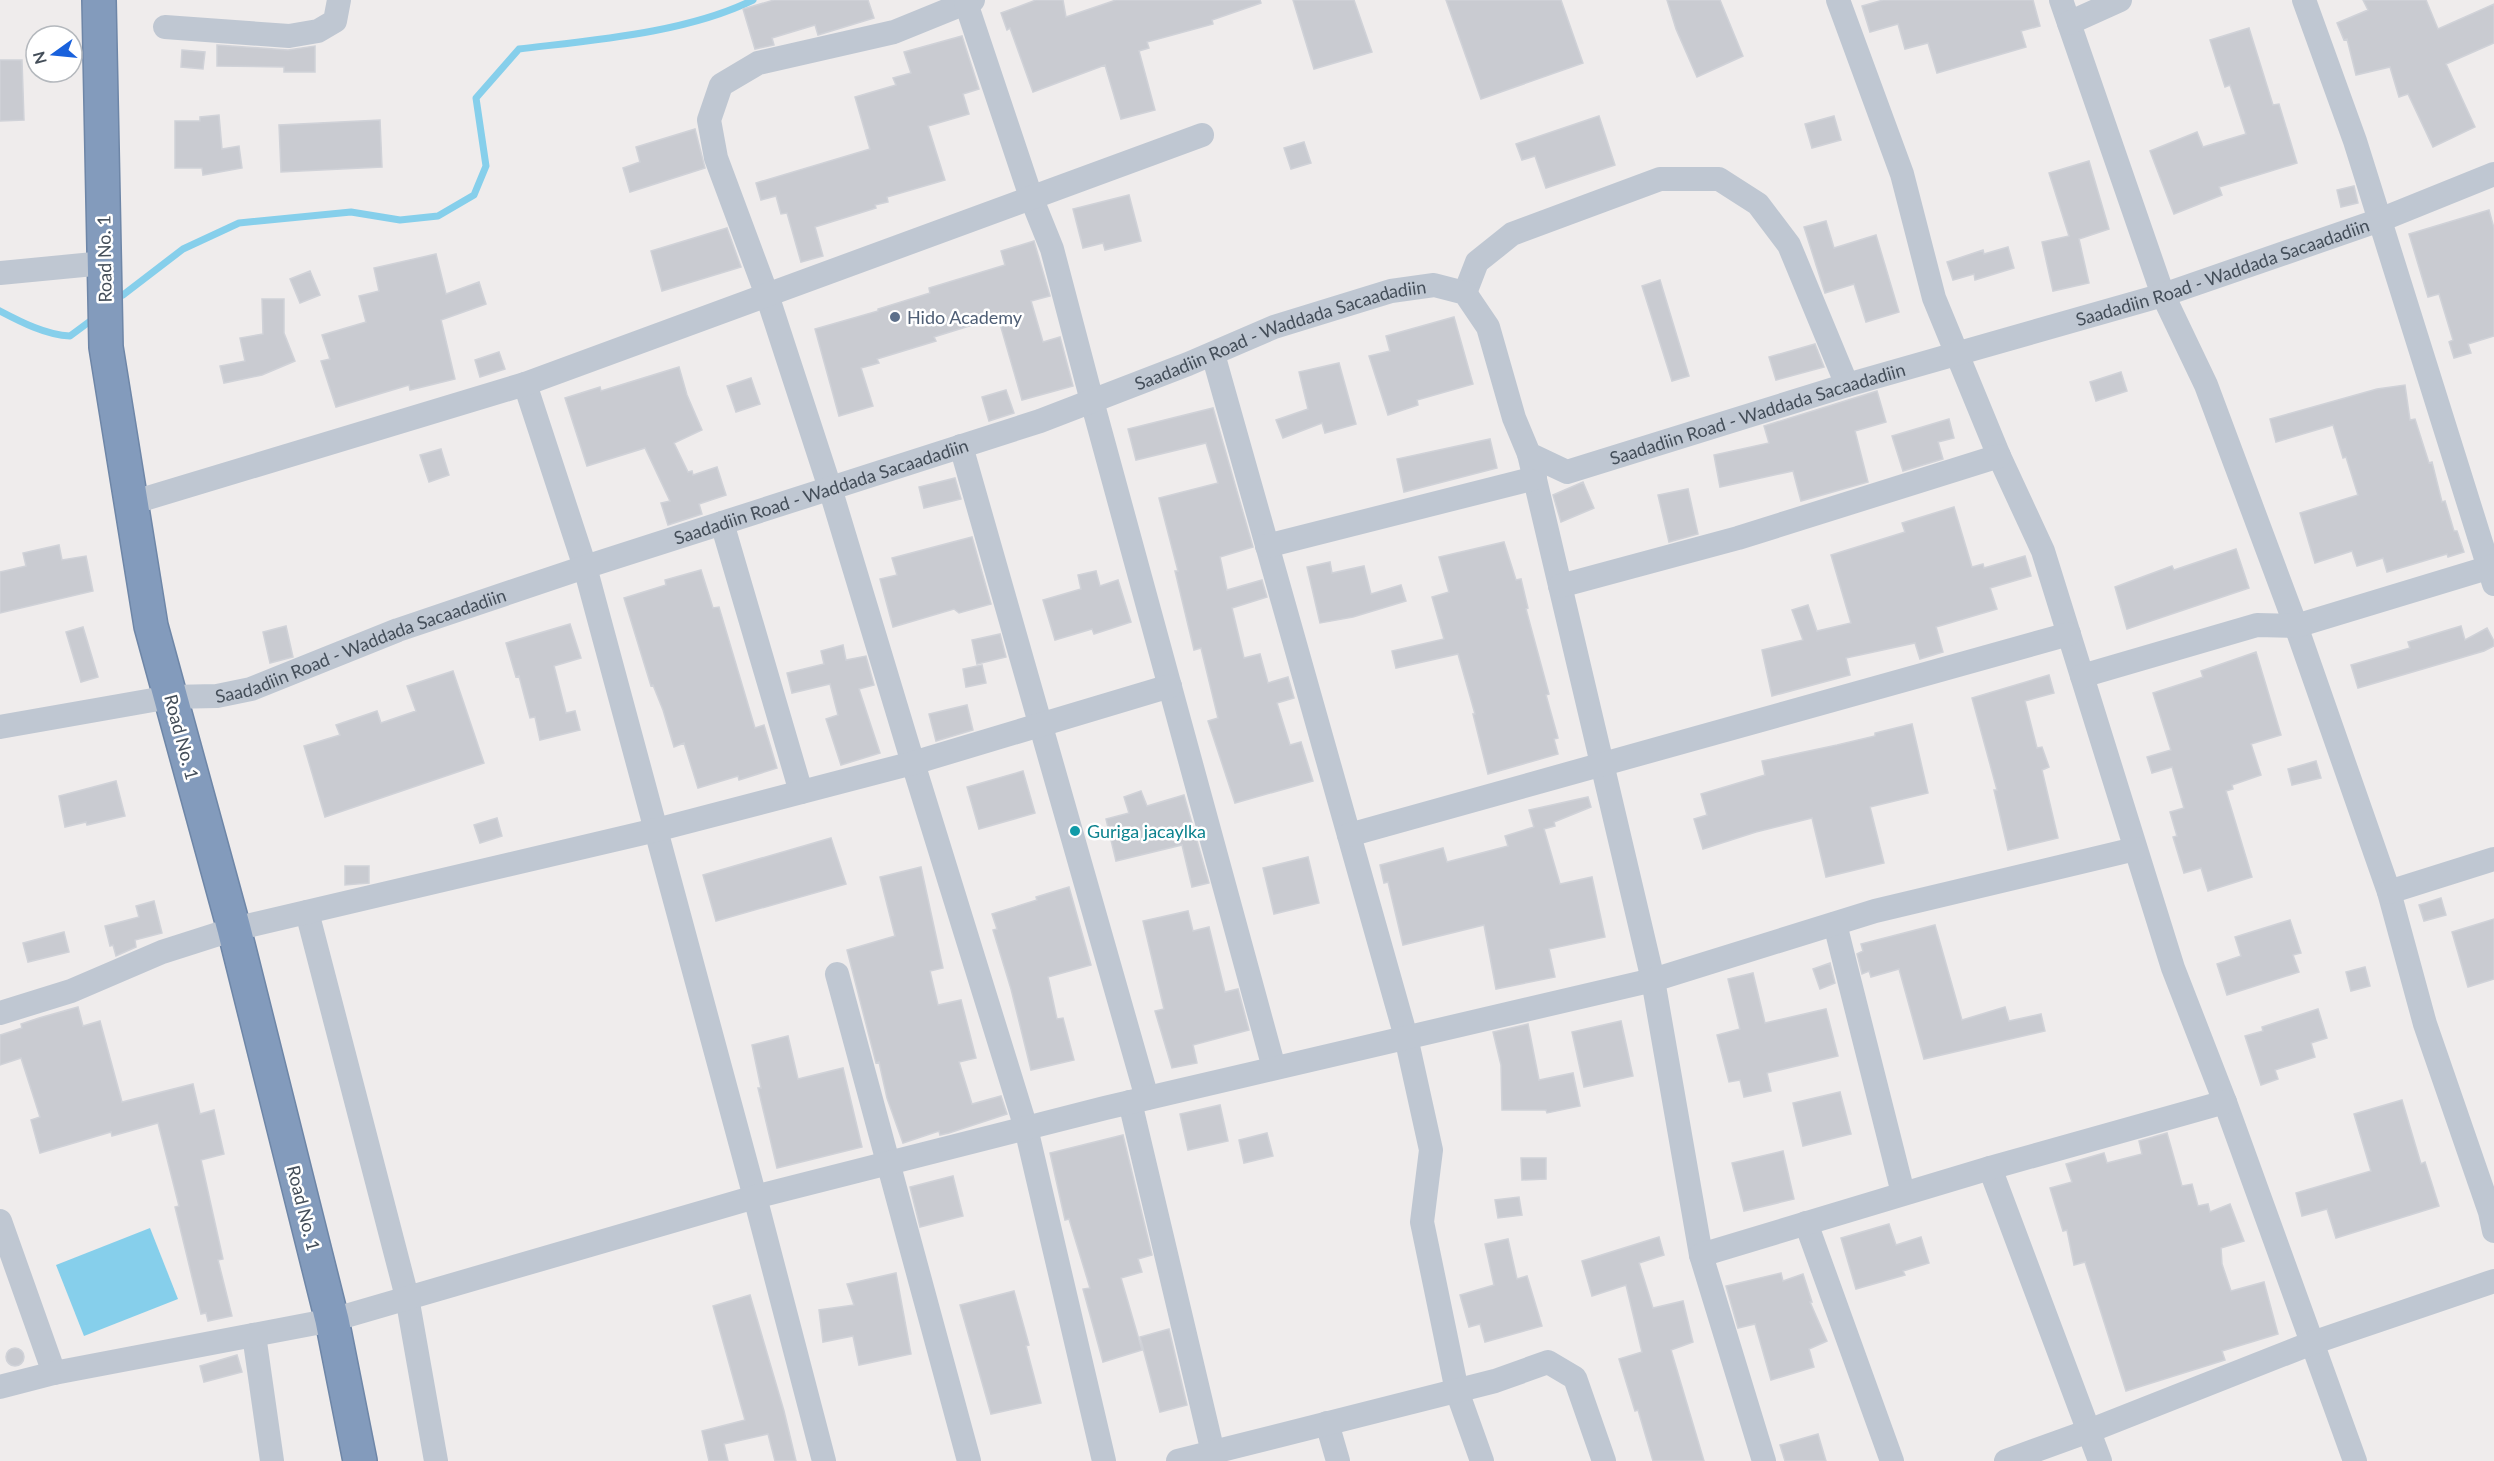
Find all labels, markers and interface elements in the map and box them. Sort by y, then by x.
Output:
north arrow [24,24,84,84]
text: N [28,50,50,66]
street label: Saadadiin Road - Waddada Sacaadadiin [2073,214,2372,330]
street label: Road No. 1 [92,215,116,303]
street label: Saadadiin Road - Waddada Sacaadadiin [1131,275,1428,395]
place label: Hido Academy [907,306,1023,328]
marker: Hido Academy [888,310,902,324]
street label: Saadadiin Road - Waddada Sacaadadiin [1607,358,1908,469]
street label: Saadadiin Road - Waddada Sacaadadiin [671,434,971,549]
street label: Saadadiin Road - Waddada Sacaadadiin [213,583,509,707]
street label: Road No. 1 [160,692,204,782]
place label: Guriga jacaylka [1087,820,1206,842]
marker: Guriga jacaylka [1068,824,1082,838]
street label: Road No. 1 [283,1163,325,1253]

